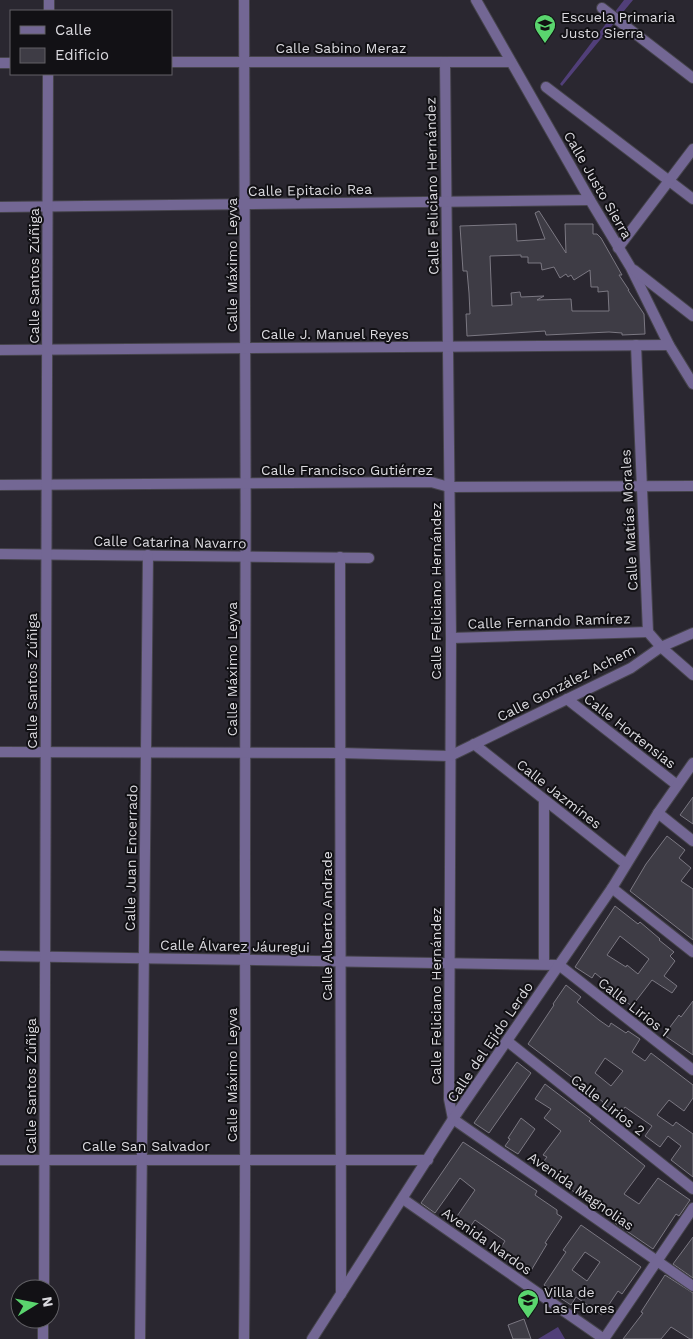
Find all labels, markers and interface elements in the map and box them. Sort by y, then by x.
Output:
place label: Escuela Primaria Justo Sierra [561,9,675,41]
legend [10,10,172,75]
school or university icon: Escuela Primaria Justo Sierra [533,13,557,44]
text: Calle [55,21,92,39]
street label: Calle Sabino Meraz [276,40,406,56]
text: Edificio [55,46,109,64]
street label: Calle Feliciano Hernández [422,97,442,275]
street label: Calle Justo Sierra [561,128,635,242]
street label: Calle Epitacio Rea [248,181,372,199]
street label: Calle Máximo Leyva [224,198,240,332]
street label: Calle Santos Zúñiga [26,208,42,344]
street label: Calle J. Manuel Reyes [261,326,409,342]
street label: Calle Matías Morales [617,449,641,591]
street label: Calle Francisco Gutiérrez [261,462,433,478]
street label: Calle Feliciano Hernández [428,502,444,680]
street label: Calle Catarina Navarro [93,533,247,551]
street label: Calle Máximo Leyva [224,602,240,736]
street label: Calle Fernando Ramírez [467,610,631,632]
street label: Calle Santos Zúñiga [24,613,40,749]
street label: Calle González Achem [494,641,638,725]
street label: Calle Hortensias [581,690,679,772]
street label: Calle Jazmínes [514,756,604,832]
street label: Calle Juan Encerrado [122,785,140,931]
street label: Calle Alberto Andrade [319,851,335,1001]
street label: Calle Feliciano Hernández [428,907,444,1085]
street label: Calle Álvarez Jáuregui [160,937,310,955]
street label: Calle Lirios 1 [595,974,673,1040]
street label: Calle del Ejido Lerdo [444,979,536,1105]
street label: Calle Máximo Leyva [224,1008,240,1142]
street label: Calle Santos Zúñiga [23,1018,39,1154]
street label: Calle Lirios 2 [568,1071,648,1139]
street label: Calle San Salvador [82,1138,210,1154]
street label: Avenida Magnolias [525,1149,637,1233]
street label: Avenida Nardos [439,1204,535,1278]
north arrow [10,1279,60,1329]
place label: Villa de Las Flores [544,1284,615,1316]
school or university icon: Villa de Las Flores [516,1288,540,1319]
text: N [39,1295,57,1308]

